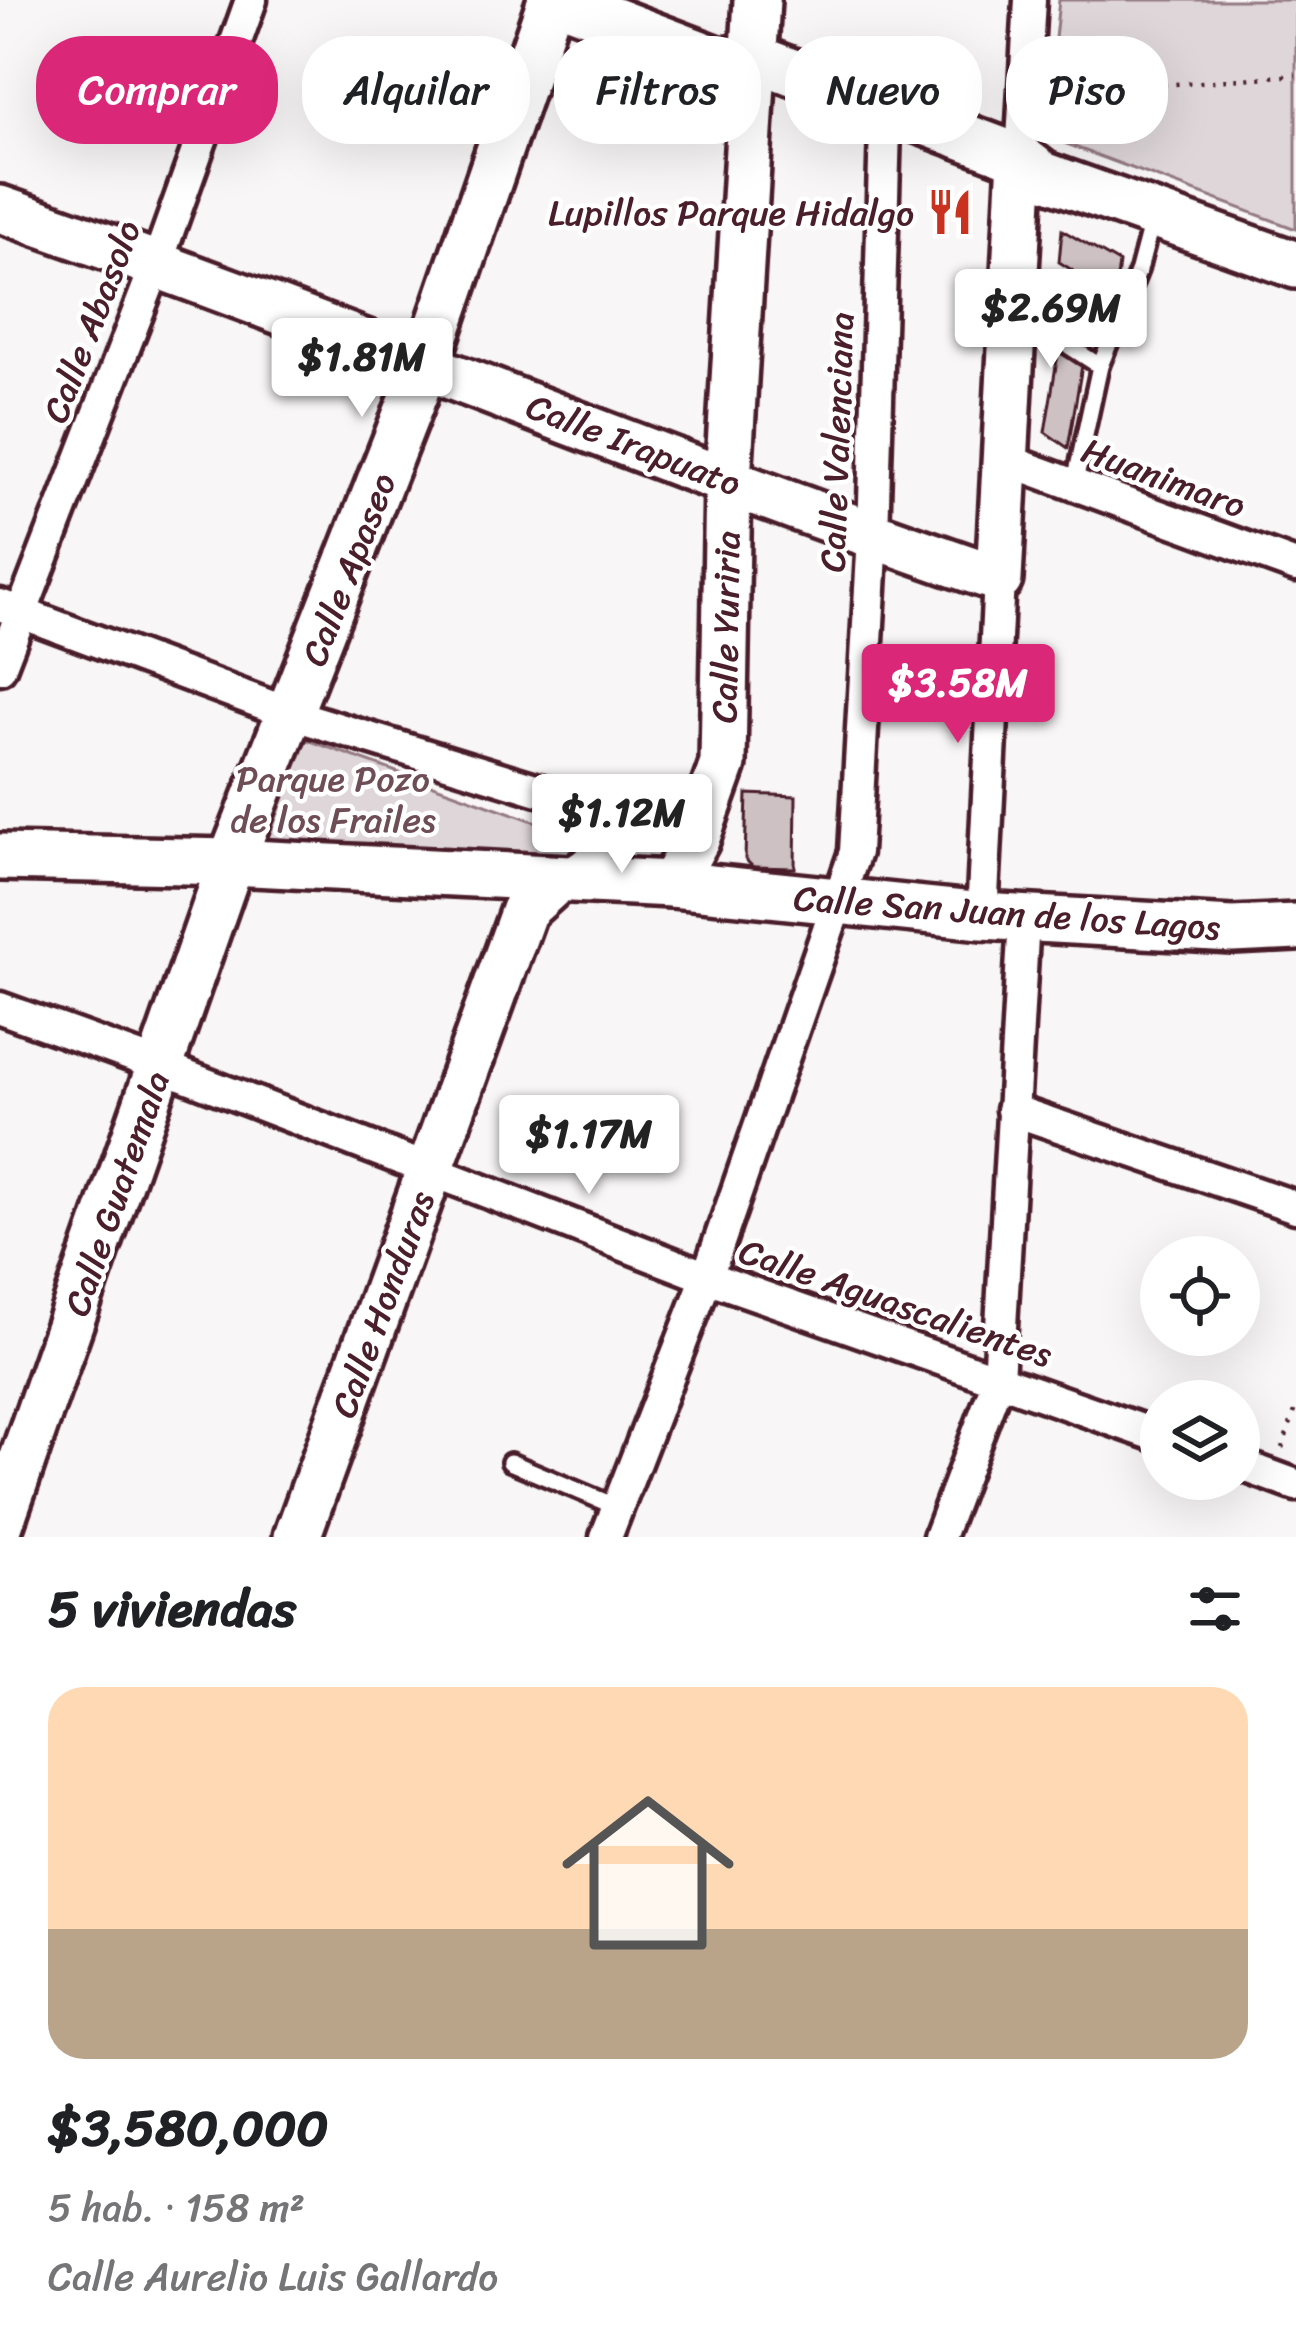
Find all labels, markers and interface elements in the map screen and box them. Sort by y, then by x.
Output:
chip: Comprar [36,36,278,144]
chip: Alquilar [302,36,530,144]
chip: Filtros [554,36,761,144]
chip: Nuevo [785,36,982,144]
chip: Piso [1006,36,1168,144]
place label: Lupillos Parque Hidalgo [548,181,914,245]
restaurant icon: Lupillos Parque Hidalgo [925,187,975,237]
street label: Calle Abasolo [24,210,160,432]
pin: $2.69M [953,269,1149,371]
text: $2.69M [982,273,1120,342]
street label: Calle Valenciana [800,311,874,573]
pin: $1.81M [264,318,460,420]
text: $1.81M [299,322,425,391]
street label: Calle Irapuato [517,375,751,515]
street label: Huanimaro [1072,419,1255,537]
street label: Calle Apaseo [283,463,415,676]
street label: Calle Yuriria [692,530,760,724]
pin: $3.58M [860,644,1056,746]
text: $3.58M [889,648,1027,717]
park label: Parque Pozo de los Frailes [230,747,436,852]
pin: $1.12M [524,774,720,876]
text: $1.12M [559,778,685,847]
street label: Calle San Juan de los Lagos [792,866,1222,960]
street label: Calle Guatemala [45,1062,189,1325]
pin: $1.17M [491,1095,687,1197]
text: $1.17M [526,1099,652,1168]
street label: Calle Honduras [312,1182,454,1427]
street label: Calle Aguascalientes [730,1219,1061,1387]
map controls [1140,1236,1260,1500]
button: locate [1140,1236,1260,1356]
button: layers [1140,1380,1260,1500]
text: 5 viviendas [48,1564,296,1654]
icon: filters [1182,1576,1248,1642]
icon: home [540,1765,756,1981]
text: $3,580,000 [48,2083,329,2173]
text: 5 hab. · 158 m² [48,2173,305,2242]
text: Calle Aurelio Luis Gallardo [48,2242,498,2311]

